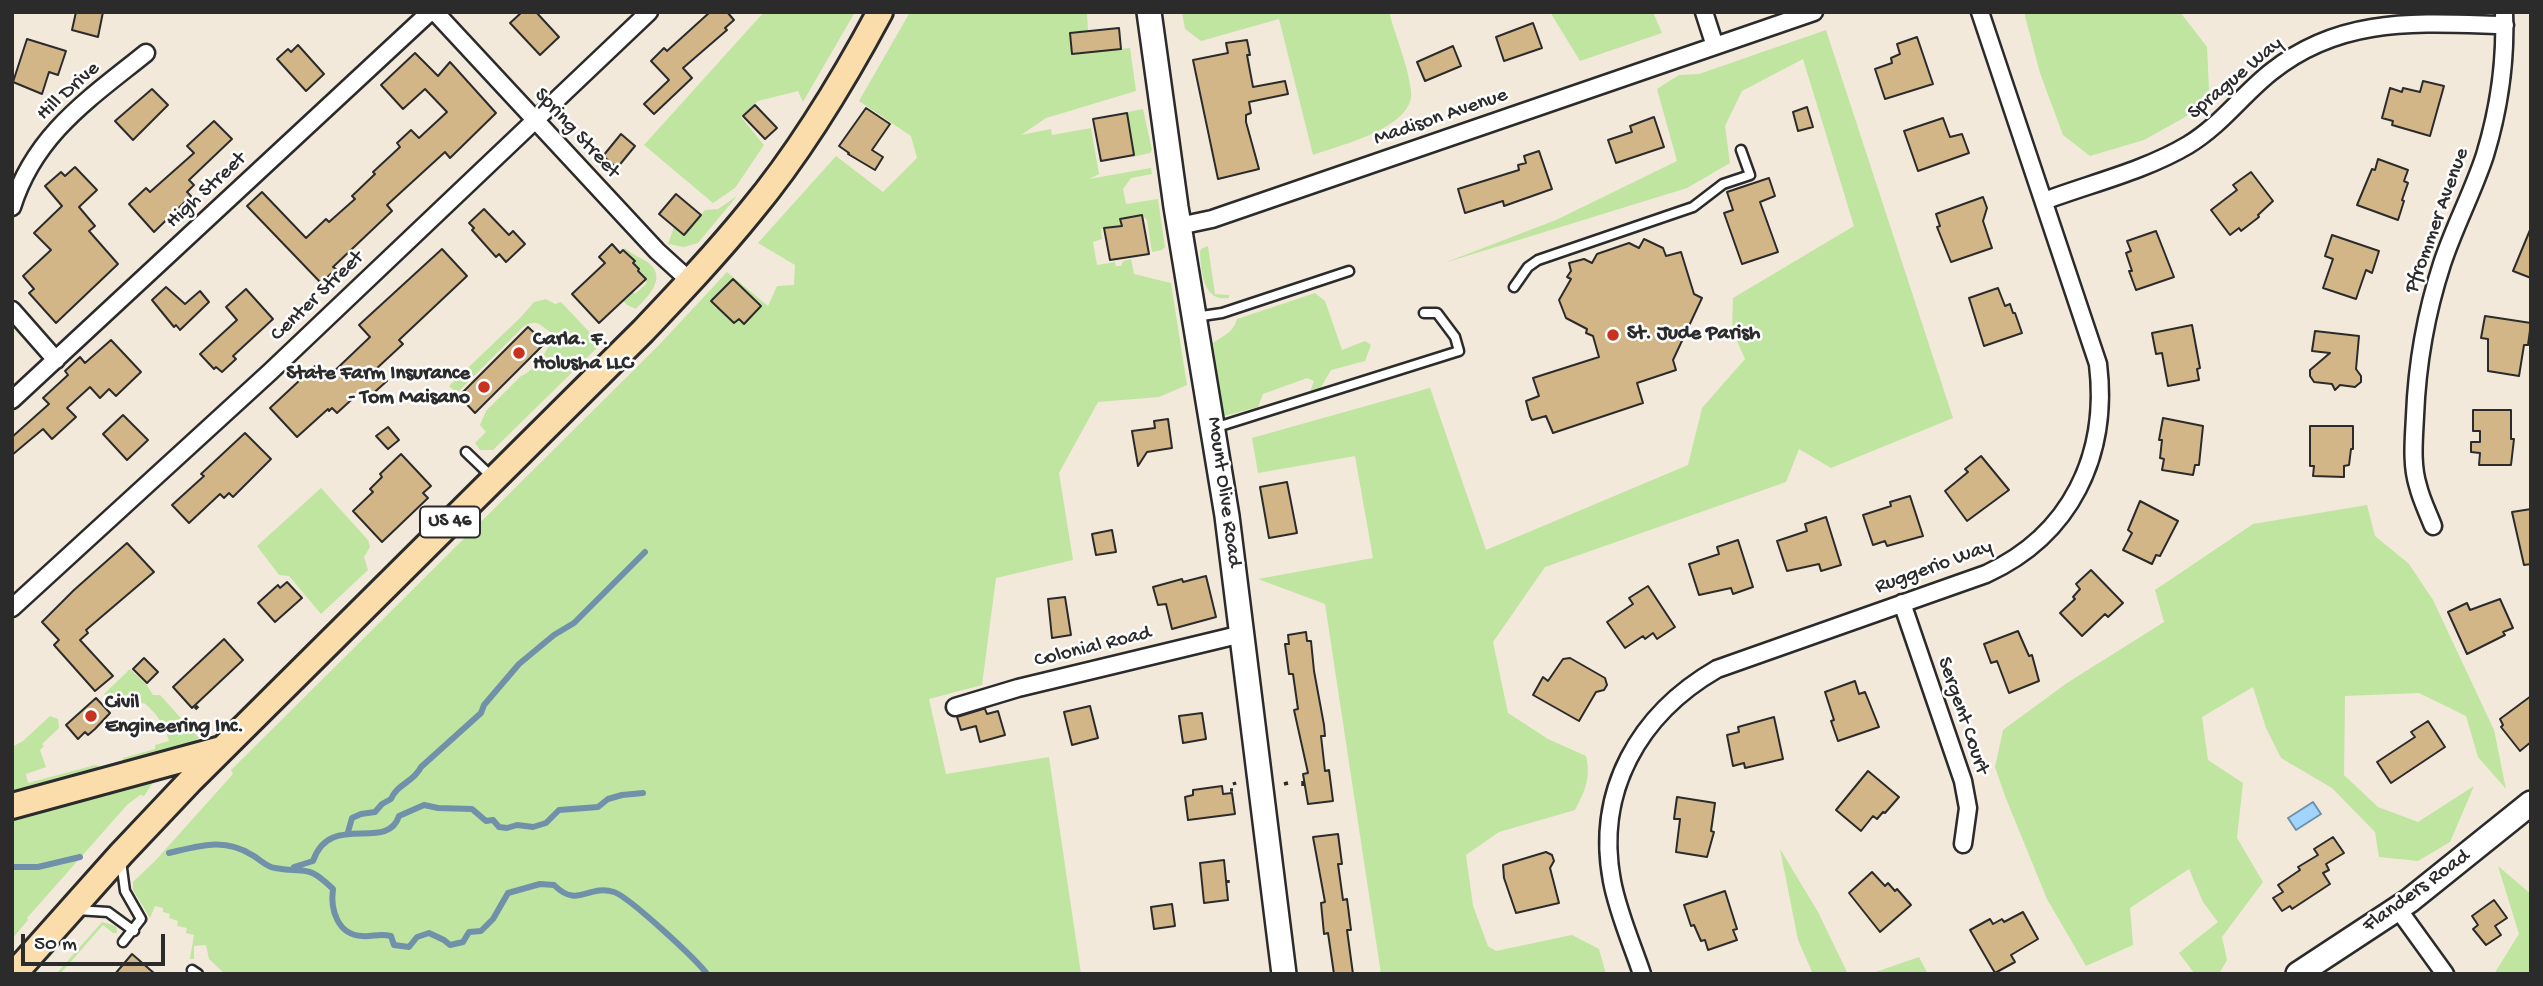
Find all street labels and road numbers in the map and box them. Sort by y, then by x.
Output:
street label: Sprague Way [2183,32,2289,126]
street label: Hill Drive [32,57,106,127]
street label: Spring Street [528,83,624,185]
street label: Madison Avenue [1371,83,1511,153]
street label: Pfrommer Avenue [2400,145,2476,297]
street label: High Street [162,147,252,235]
street label: Center Street [266,246,370,348]
street label: Mount Olive Road [1200,415,1246,569]
road number: US 46 [420,506,480,538]
street label: Ruggerio Way [1872,535,1996,601]
street label: Colonial Road [1032,621,1154,675]
street label: Sergent Court [1930,654,1994,778]
street label: Flanders Road [2359,845,2475,939]

